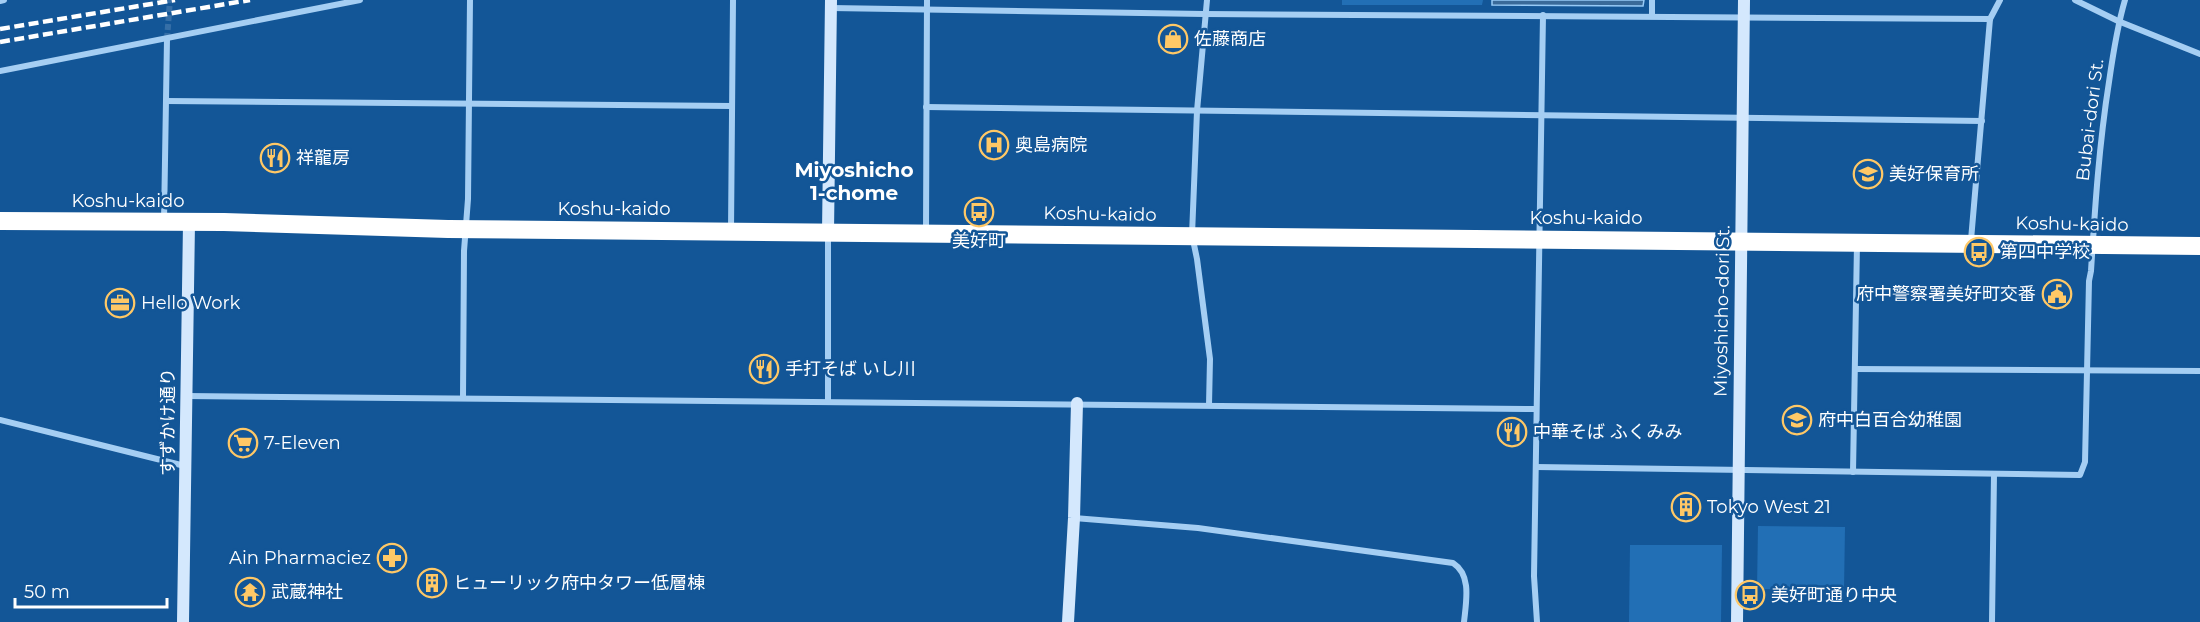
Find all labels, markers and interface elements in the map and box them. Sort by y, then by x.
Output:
shop icon: 佐藤商店 [1157,23,1189,55]
place label: 佐藤商店 [1194,28,1266,50]
street label: Bubai-dori St. [2072,58,2108,182]
hospital icon: 奥島病院 [978,129,1010,161]
place label: 奥島病院 [1015,134,1087,156]
restaurant icon: 祥龍房 [259,142,291,174]
place label: 祥龍房 [296,147,350,169]
district label: Miyoshicho 1-chome [794,158,914,205]
school or university icon: 美好保育所 [1852,158,1884,190]
place label: 美好保育所 [1889,163,1979,185]
street label: Koshu-kaido [71,190,185,212]
bus stop icon: 美好町 [963,196,995,228]
street label: Koshu-kaido [557,198,671,220]
street label: Koshu-kaido [1043,202,1157,226]
street label: Koshu-kaido [1529,207,1643,229]
street label: Koshu-kaido [2015,212,2129,236]
street label: Miyoshicho-dori St. [1710,225,1734,397]
place label: 美好町 [952,230,1006,252]
bus stop icon: 第四中学校 [1963,236,1995,268]
place label: 第四中学校 [2000,241,2090,263]
public building icon: 府中警察署美好町交番 [2041,278,2073,310]
place label: 府中警察署美好町交番 [1856,283,2036,305]
office icon: Hello Work [104,287,136,319]
place label: Hello Work [141,292,241,314]
restaurant icon: 手打そば いし川 [748,353,780,385]
place label: 手打そば いし川 [785,358,916,380]
street label: すずかけ通り [157,368,179,476]
school or university icon: 府中白百合幼稚園 [1781,404,1813,436]
place label: 府中白百合幼稚園 [1818,409,1962,431]
restaurant icon: 中華そば ふくみみ [1496,416,1528,448]
place label: 中華そば ふくみみ [1533,421,1682,443]
supermarket icon: 7-Eleven [227,427,259,459]
place label: 7-Eleven [264,432,341,454]
building icon: Tokyo West 21 [1670,491,1702,523]
place label: Tokyo West 21 [1707,496,1831,518]
pharmacy icon: Ain Pharmaciez [376,542,408,574]
place label: Ain Pharmaciez [229,547,371,569]
building icon: ヒューリック府中タワー低層棟 [416,567,448,599]
scale bar [15,571,166,609]
place label: ヒューリック府中タワー低層棟 [453,572,705,594]
temple icon: 武蔵神社 [234,576,266,608]
bus stop icon: 美好町通り中央 [1734,579,1766,611]
text: 50 m [24,581,70,603]
place label: 武蔵神社 [271,581,343,603]
place label: 美好町通り中央 [1771,584,1897,606]

